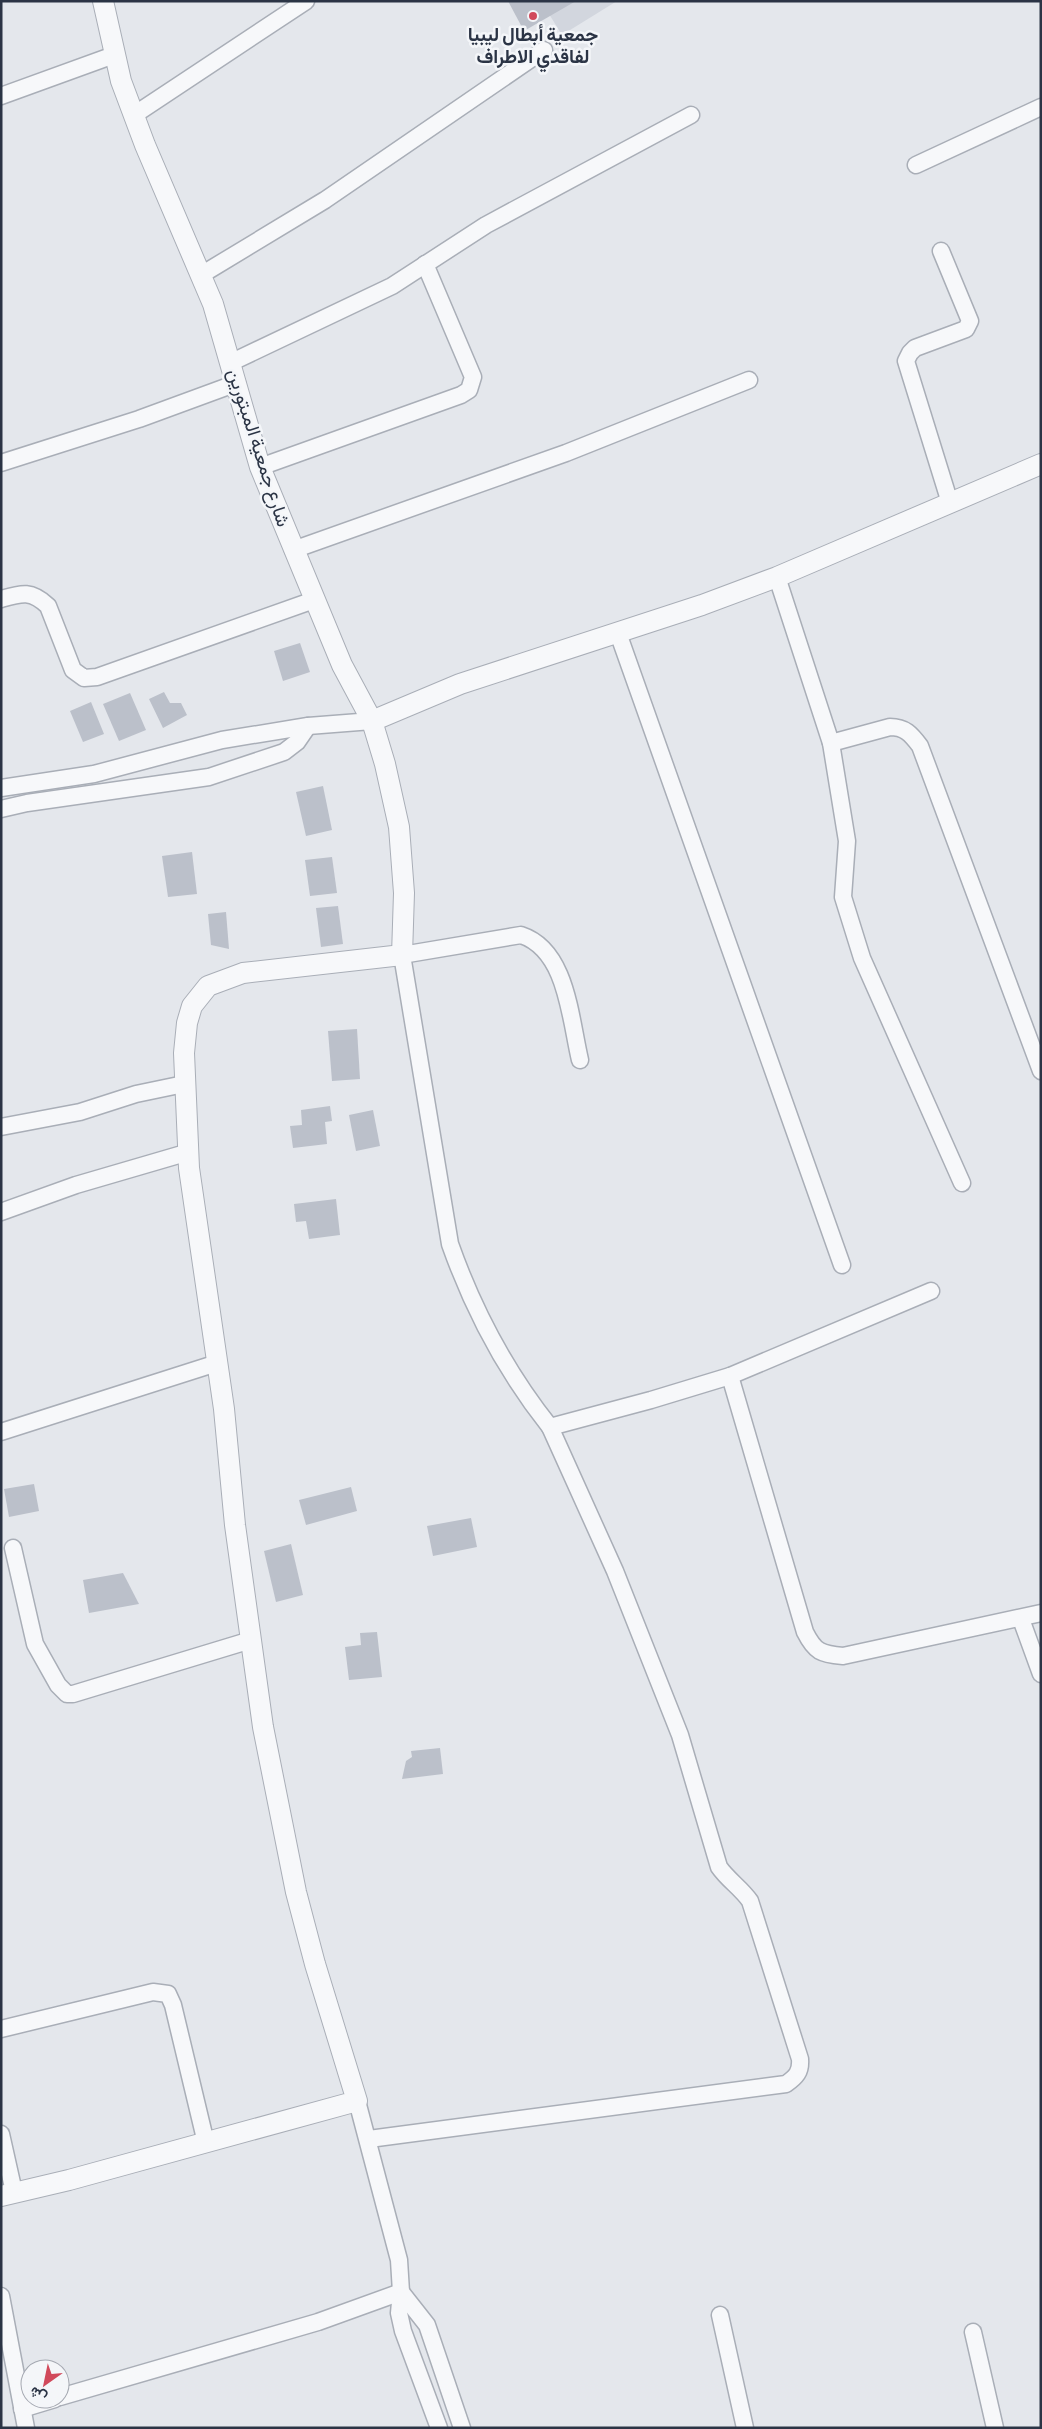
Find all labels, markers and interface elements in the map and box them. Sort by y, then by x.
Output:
marker: جمعية أبطال ليبيا لفاقدي الاطراف [527,10,539,22]
place label: جمعية أبطال ليبيا لفاقدي الاطراف [468,24,598,73]
street label: شارع جمعية المبتورين [222,366,294,530]
north arrow [20,2359,70,2409]
text: ش [26,2383,50,2406]

